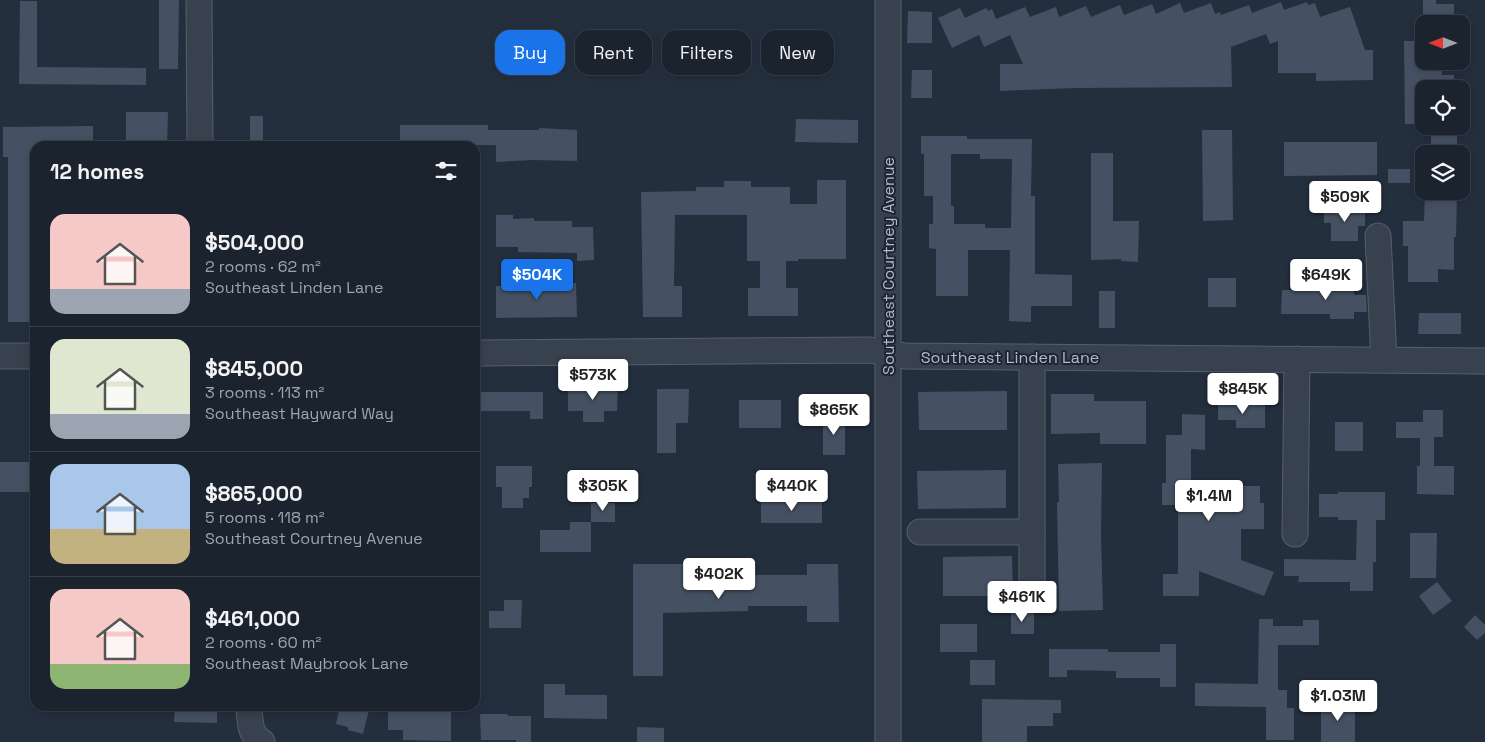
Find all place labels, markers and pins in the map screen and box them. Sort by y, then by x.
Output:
pin: $509K [1310,180,1380,223]
pin: $504K [502,258,572,301]
pin: $649K [1291,258,1361,301]
pin: $573K [558,358,628,401]
pin: $845K [1208,372,1278,415]
pin: $865K [799,394,869,436]
pin: $305K [568,470,638,512]
pin: $440K [757,470,827,512]
pin: $1.4M [1174,480,1244,522]
pin: $402K [684,558,754,600]
pin: $461K [987,580,1057,623]
pin: $1.03M [1297,680,1379,722]

